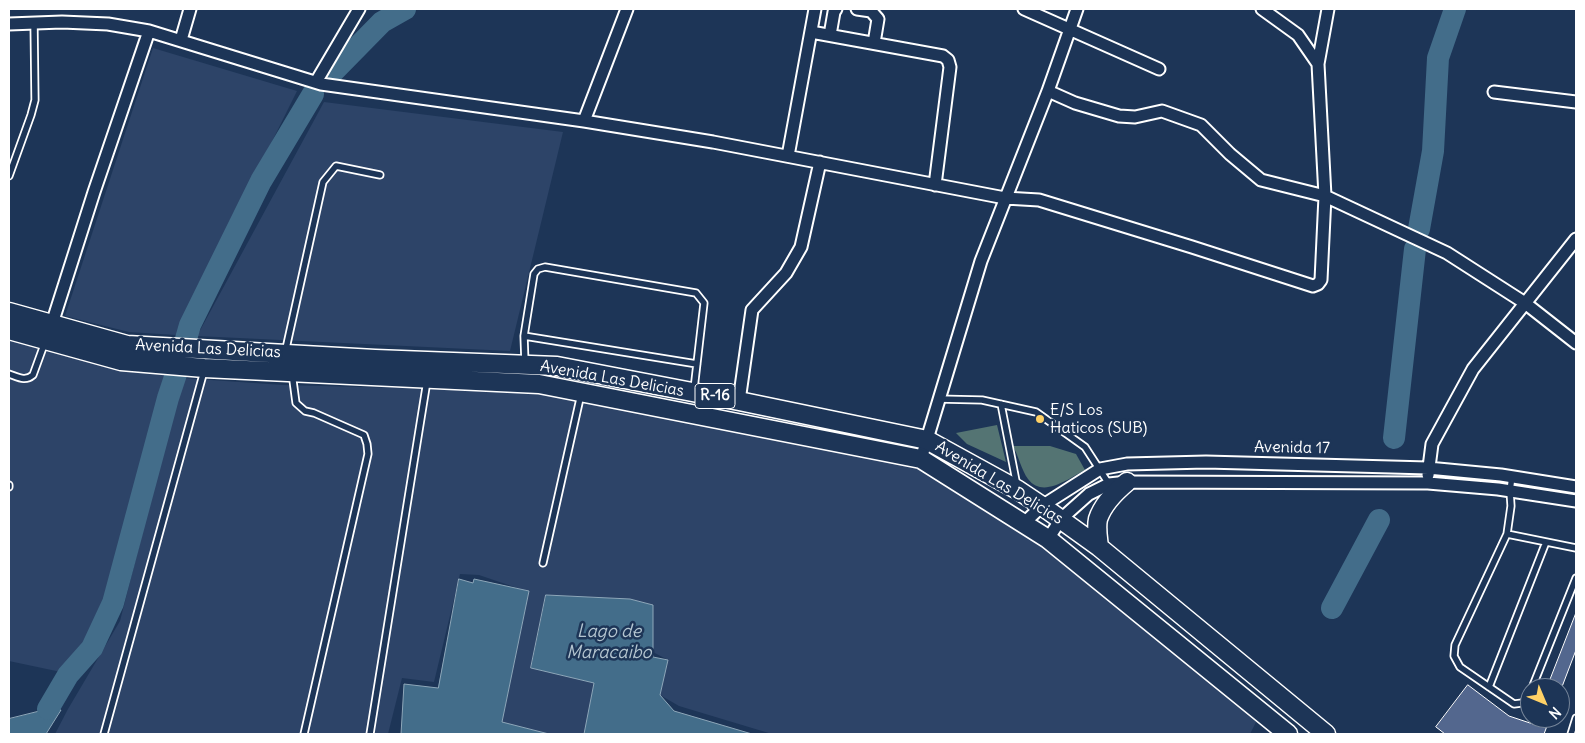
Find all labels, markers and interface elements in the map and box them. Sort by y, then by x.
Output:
street label: Avenida Las Delicias [135,336,281,362]
street label: Avenida Las Delicias [539,357,685,401]
road number: R-16 [695,384,735,408]
place label: E/S Los Haticos (SUB) [1050,400,1147,438]
marker: E/S Los Haticos (SUB) [1034,413,1046,425]
street label: Avenida Las Delicias [932,437,1066,529]
street label: Avenida 17 [1254,438,1330,458]
water label: Lago de Maracaibo [566,621,652,664]
north arrow [1520,678,1570,728]
text: N [1545,703,1565,723]

